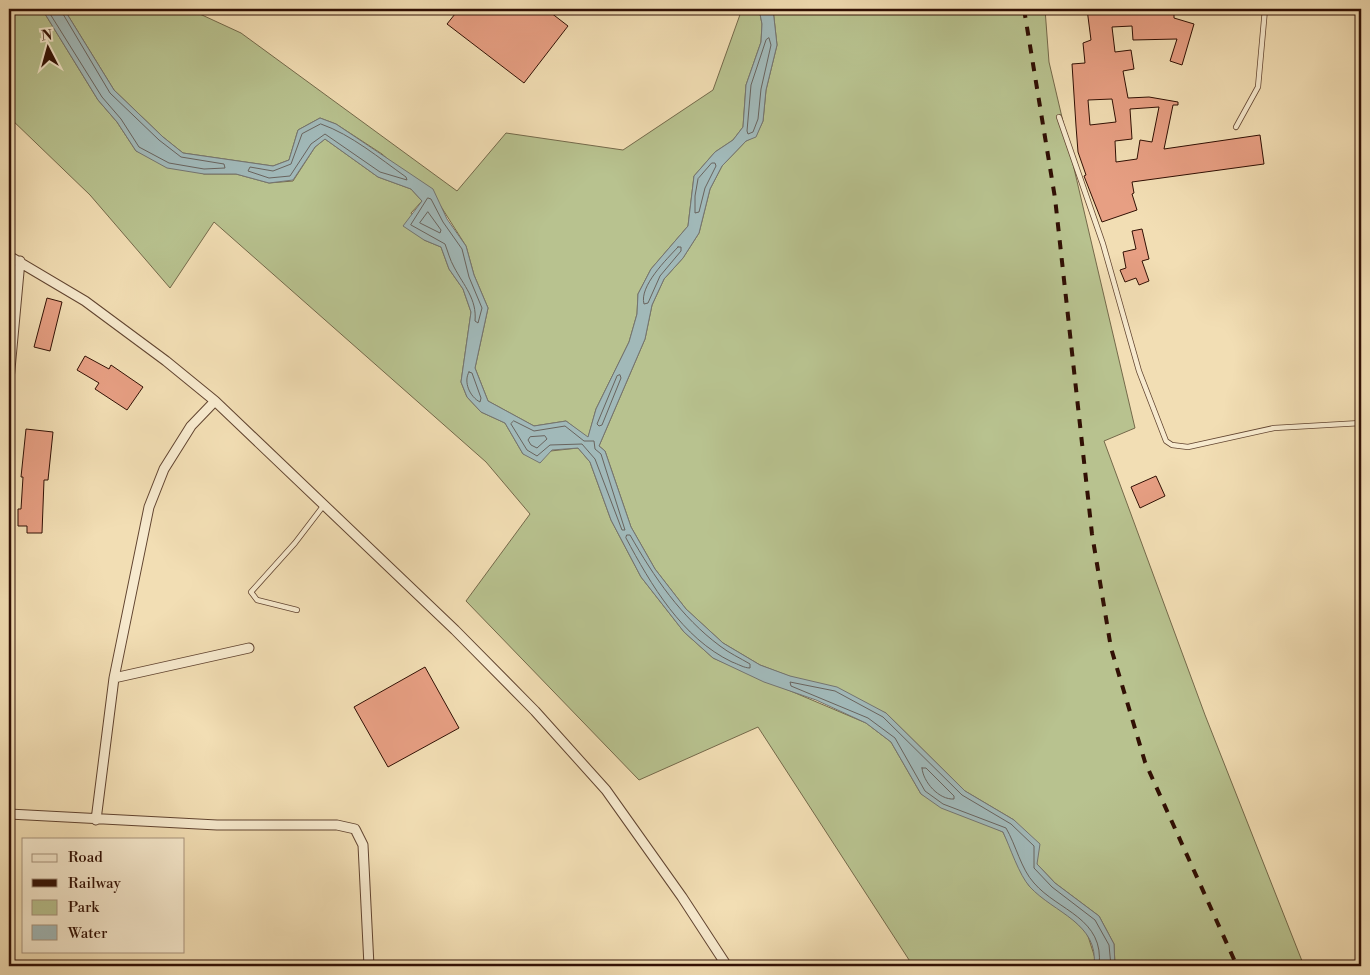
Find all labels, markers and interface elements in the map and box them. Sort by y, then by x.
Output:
north arrow [22,22,72,72]
text: N [40,27,53,46]
legend [22,838,185,952]
text: Road [68,848,103,867]
text: Railway [68,874,122,893]
text: Park [68,898,100,917]
text: Water [67,924,108,943]

